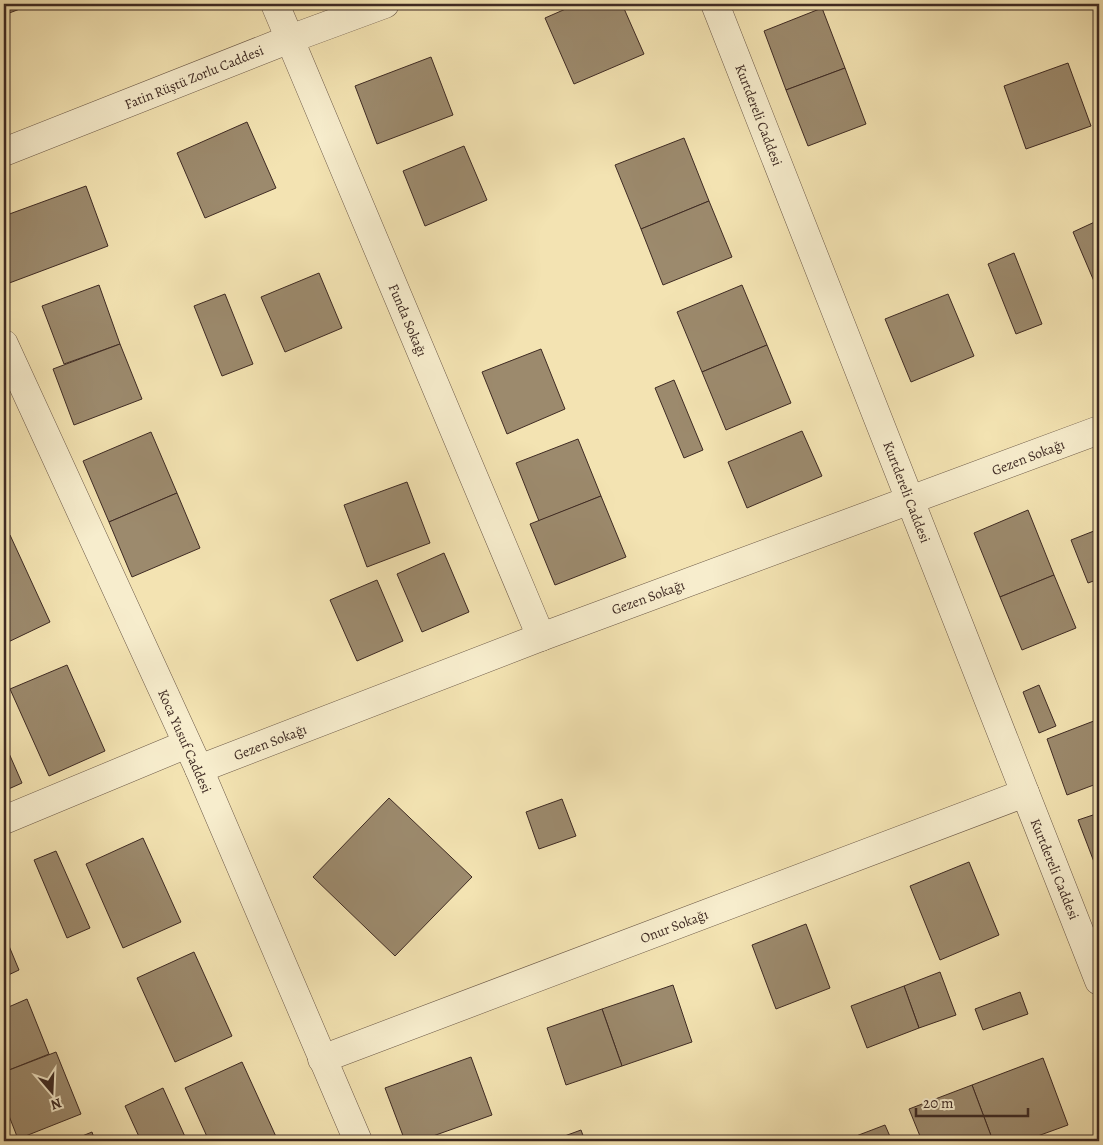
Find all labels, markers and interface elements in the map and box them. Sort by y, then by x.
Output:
street label: Fatin Rüştü Zorlu Caddesi [122,41,267,114]
street label: Kurtdereli Caddesi [730,62,787,169]
street label: Funda Sokağı [384,281,431,360]
street label: Gezen Sokağı [989,435,1067,480]
street label: Kurtdereli Caddesi [878,439,935,546]
street label: Gezen Sokağı [609,575,688,620]
street label: Koca Yusuf Caddesi [153,686,216,796]
street label: Gezen Sokağı [231,720,309,765]
street label: Kurtdereli Caddesi [1026,816,1084,923]
street label: Onur Sokağı [637,905,711,948]
north arrow [28,1068,78,1118]
scale bar [916,1085,1028,1117]
text: N [48,1093,64,1114]
text: 20 m [923,1093,954,1113]

